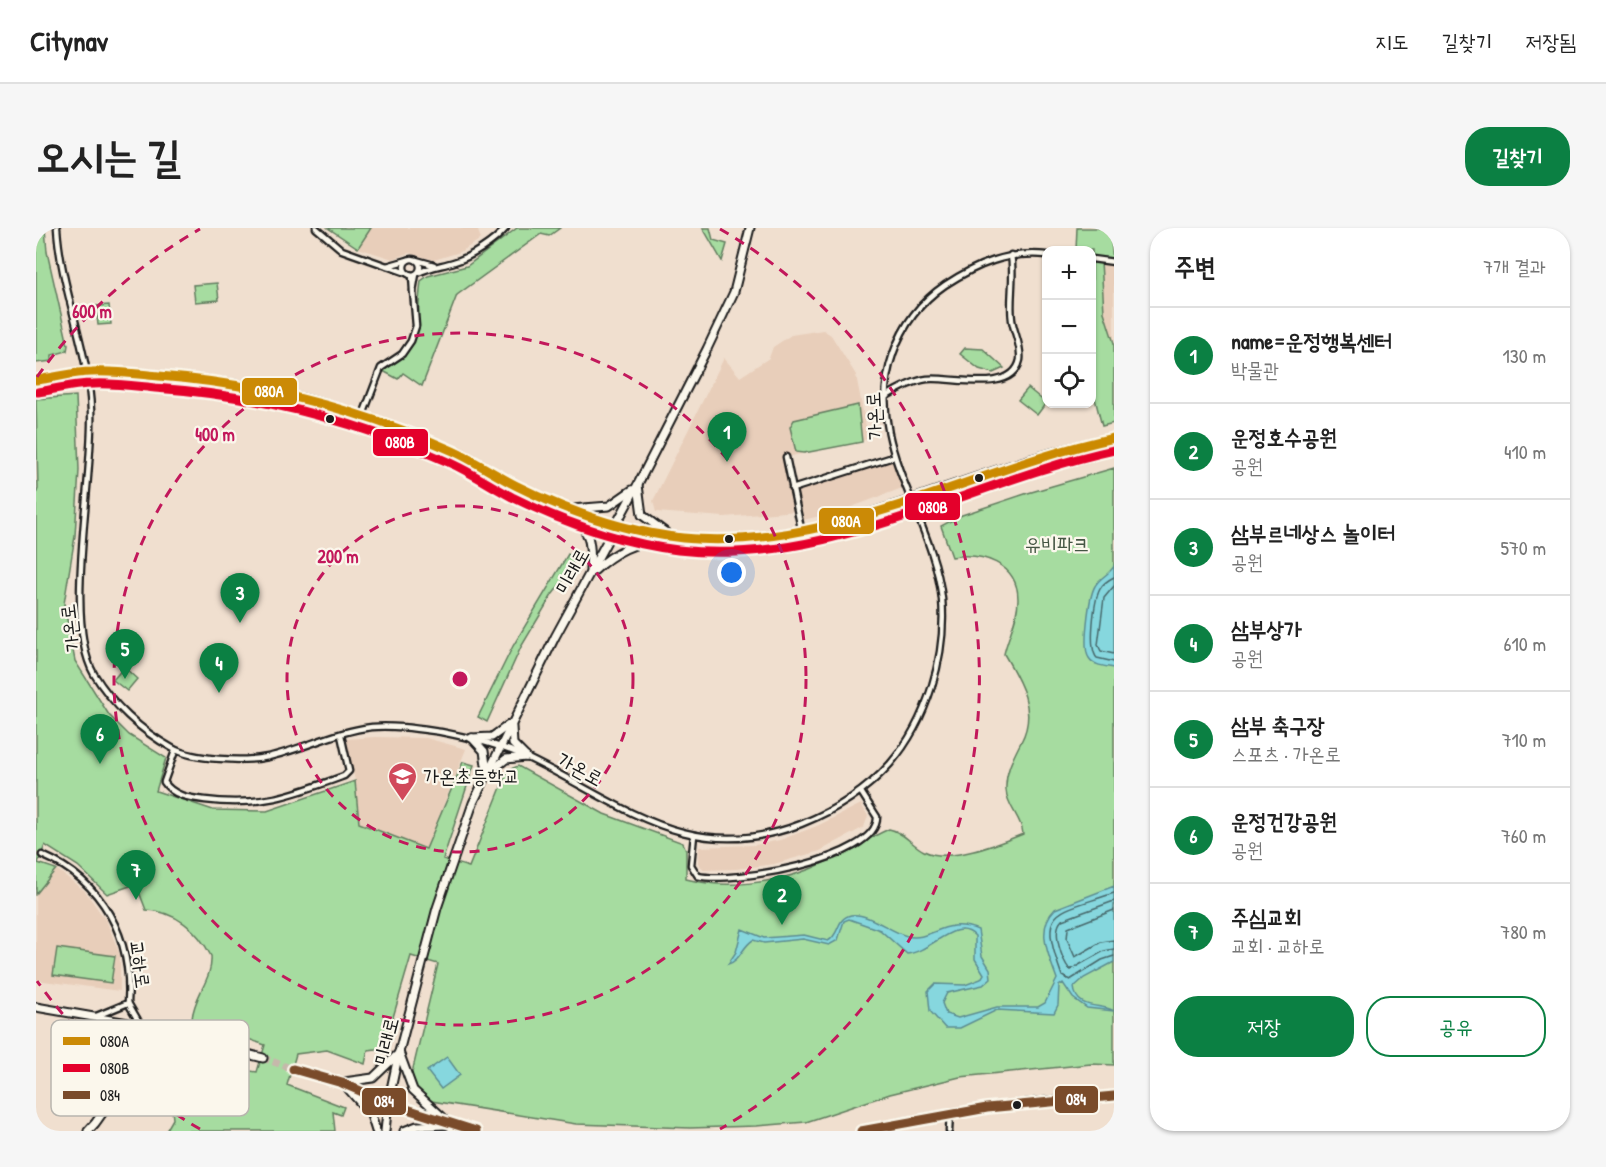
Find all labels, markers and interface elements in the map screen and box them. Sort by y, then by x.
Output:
text: Citynav [30,22,108,60]
text: 지도 [1375,27,1409,56]
text: 길찾기 [1442,27,1492,56]
text: 저장됨 [1525,27,1576,56]
text: 오시는 길 [36,127,181,184]
button: 길찾기 [1465,127,1570,186]
map controls [1042,246,1096,408]
button: + [1042,246,1096,300]
text: 주변 [1174,249,1216,284]
text: 7개 결과 [1483,253,1546,280]
text: 600 m [72,299,112,324]
button: − [1042,300,1096,354]
text: name=운정행복센터 [1231,326,1392,356]
text: 1 [1190,342,1197,369]
text: 130 m [1503,342,1546,369]
button: locate [1042,354,1096,408]
text: 박물관 [1231,356,1279,383]
line badge: 080A [241,377,298,406]
text: 080A [254,380,284,402]
street label: 가온로 [859,391,888,441]
pin: 1 [708,412,746,462]
unlabelled marker [324,413,336,425]
text: 400 m [195,422,235,447]
text: 운정호수공원 [1231,422,1337,452]
line badge: 080B [372,428,429,457]
text: 080B [385,431,415,453]
text: 2 [1189,438,1198,465]
text: 410 m [1504,438,1546,465]
text: 공원 [1231,452,1263,479]
unlabelled marker [973,472,985,484]
line badge: 080B [904,492,961,521]
text: 080B [918,496,948,518]
line badge: 080A [818,507,875,535]
text: 080A [831,510,861,532]
text: 삼부르네상스 놀이터 [1231,518,1395,548]
park label: 유비파크 [1025,530,1089,557]
unlabelled marker [723,533,735,545]
text: 3 [1189,534,1198,561]
text: 570 m [1500,534,1546,561]
street label: 미래로 [548,543,595,598]
text: 200 m [318,544,358,569]
text: 공원 [1231,548,1263,575]
your location [717,558,746,587]
pin: 3 [220,574,260,623]
street label: 가온로 [53,602,86,654]
text: 삼부상가 [1231,614,1302,644]
pin: 5 [106,630,145,679]
text: 4 [1190,630,1197,657]
text: 610 m [1504,630,1546,657]
pin: 4 [200,644,238,693]
text: 공원 [1231,644,1263,671]
centre of rings [450,669,470,689]
text: 삼부 축구장 [1231,710,1325,740]
pin: 6 [80,714,120,764]
text: 5 [1189,726,1198,753]
text: 710 m [1502,726,1546,753]
text: 스포츠 · 가온로 [1231,740,1341,767]
street label: 가온로 [553,745,608,792]
school or university icon: 가온초등학교 [386,760,418,802]
place label: 가온초등학교 [423,762,520,789]
text: 운정건강공원 [1231,806,1337,836]
text: 6 [1190,822,1197,849]
text: 760 m [1501,822,1546,849]
text: 공원 [1231,836,1263,863]
pin: 7 [116,850,156,900]
pin: 2 [762,876,802,925]
text: 주심교회 [1231,902,1302,932]
text: 7 [1189,918,1198,945]
text: 780 m [1500,918,1546,945]
text: 교회 · 교하로 [1231,932,1325,959]
street label: 교하로 [124,938,157,990]
button: 저장 [1174,996,1354,1057]
button: 공유 [1366,996,1546,1057]
street label: 미래로 [367,1014,404,1068]
legend [51,1020,249,1116]
text: 080A [100,1030,129,1052]
text: 080B [100,1057,129,1079]
text: 084 [100,1084,120,1106]
line badge: 084 [1054,1085,1099,1114]
line badge: 084 [361,1087,407,1116]
text: 084 [1066,1088,1086,1110]
text: 084 [374,1090,394,1112]
unlabelled marker [1011,1099,1023,1111]

